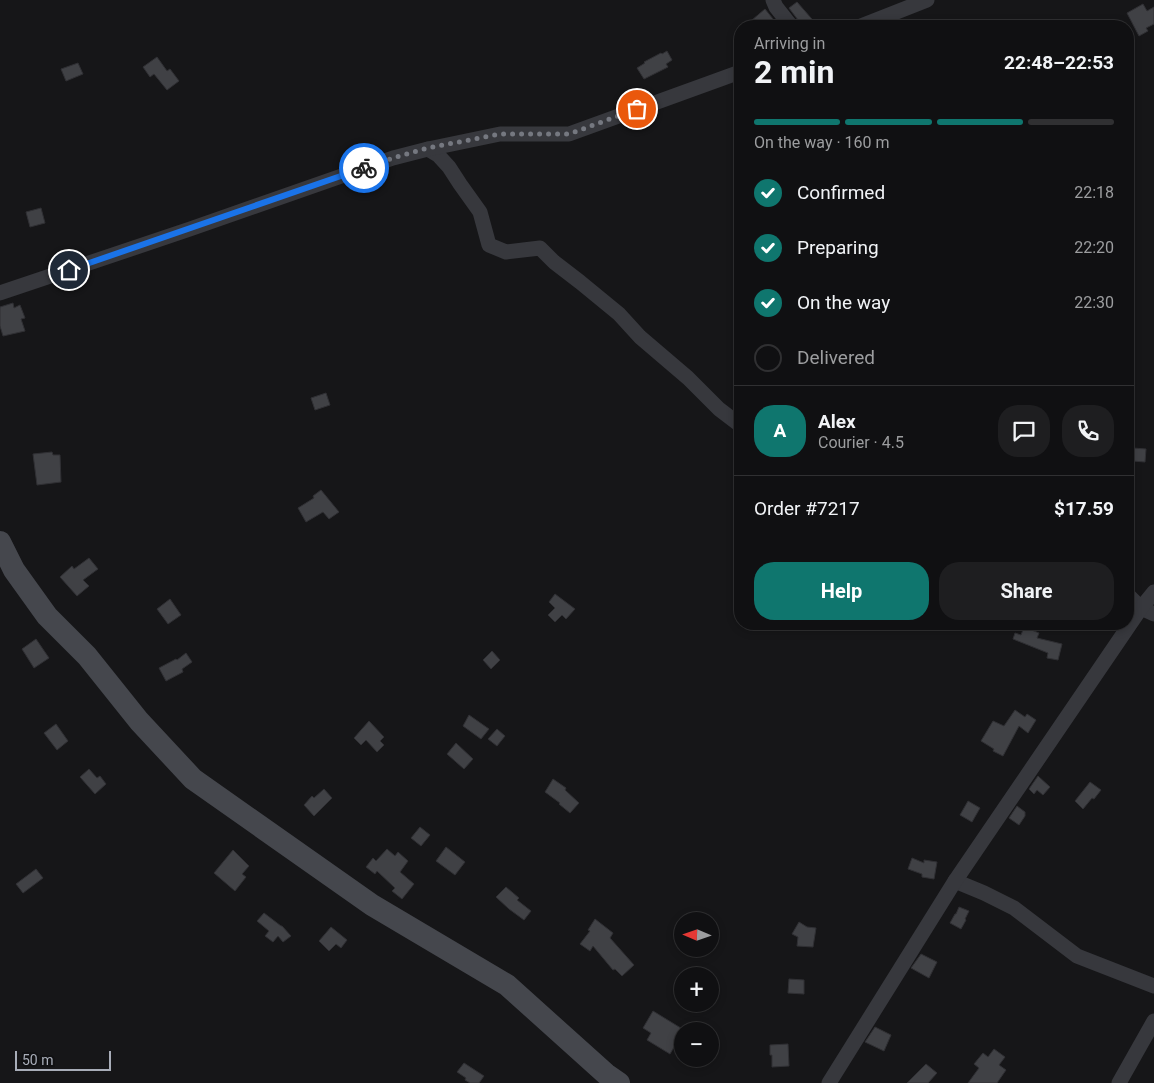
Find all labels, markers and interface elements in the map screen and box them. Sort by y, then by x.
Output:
text: Arriving in [754,34,825,53]
text: 22:48–22:53 [1004,51,1114,74]
text: 2 min [754,53,834,91]
pin [616,88,658,130]
icon: bag [623,95,651,123]
text: On the way · 160 m [754,133,890,152]
courier [339,143,389,193]
icon: bike [350,154,378,182]
icon: check [754,179,782,207]
text: Confirmed [797,181,885,204]
text: 22:18 [1074,183,1114,202]
icon: check [754,234,782,262]
text: Preparing [797,236,879,259]
text: 22:20 [1074,238,1114,257]
pin [48,249,90,291]
icon: home [55,256,83,284]
icon: check [754,289,782,317]
text: On the way [797,291,890,314]
text: 22:30 [1074,293,1114,312]
text: Delivered [797,346,875,369]
button: chat [998,405,1050,457]
button: phone [1062,405,1114,457]
text: Alex [818,410,856,433]
text: A [774,419,786,442]
text: Courier · 4.5 [818,433,904,452]
text: Order #7217 [754,497,860,520]
text: $17.59 [1054,497,1114,520]
button: Help [754,562,929,620]
button: Share [939,562,1114,620]
north arrow [674,912,719,958]
map controls [674,912,719,1067]
button: + [674,967,719,1012]
button: − [674,1022,719,1067]
scale bar [15,1048,111,1071]
text: 50 m [22,1052,54,1068]

